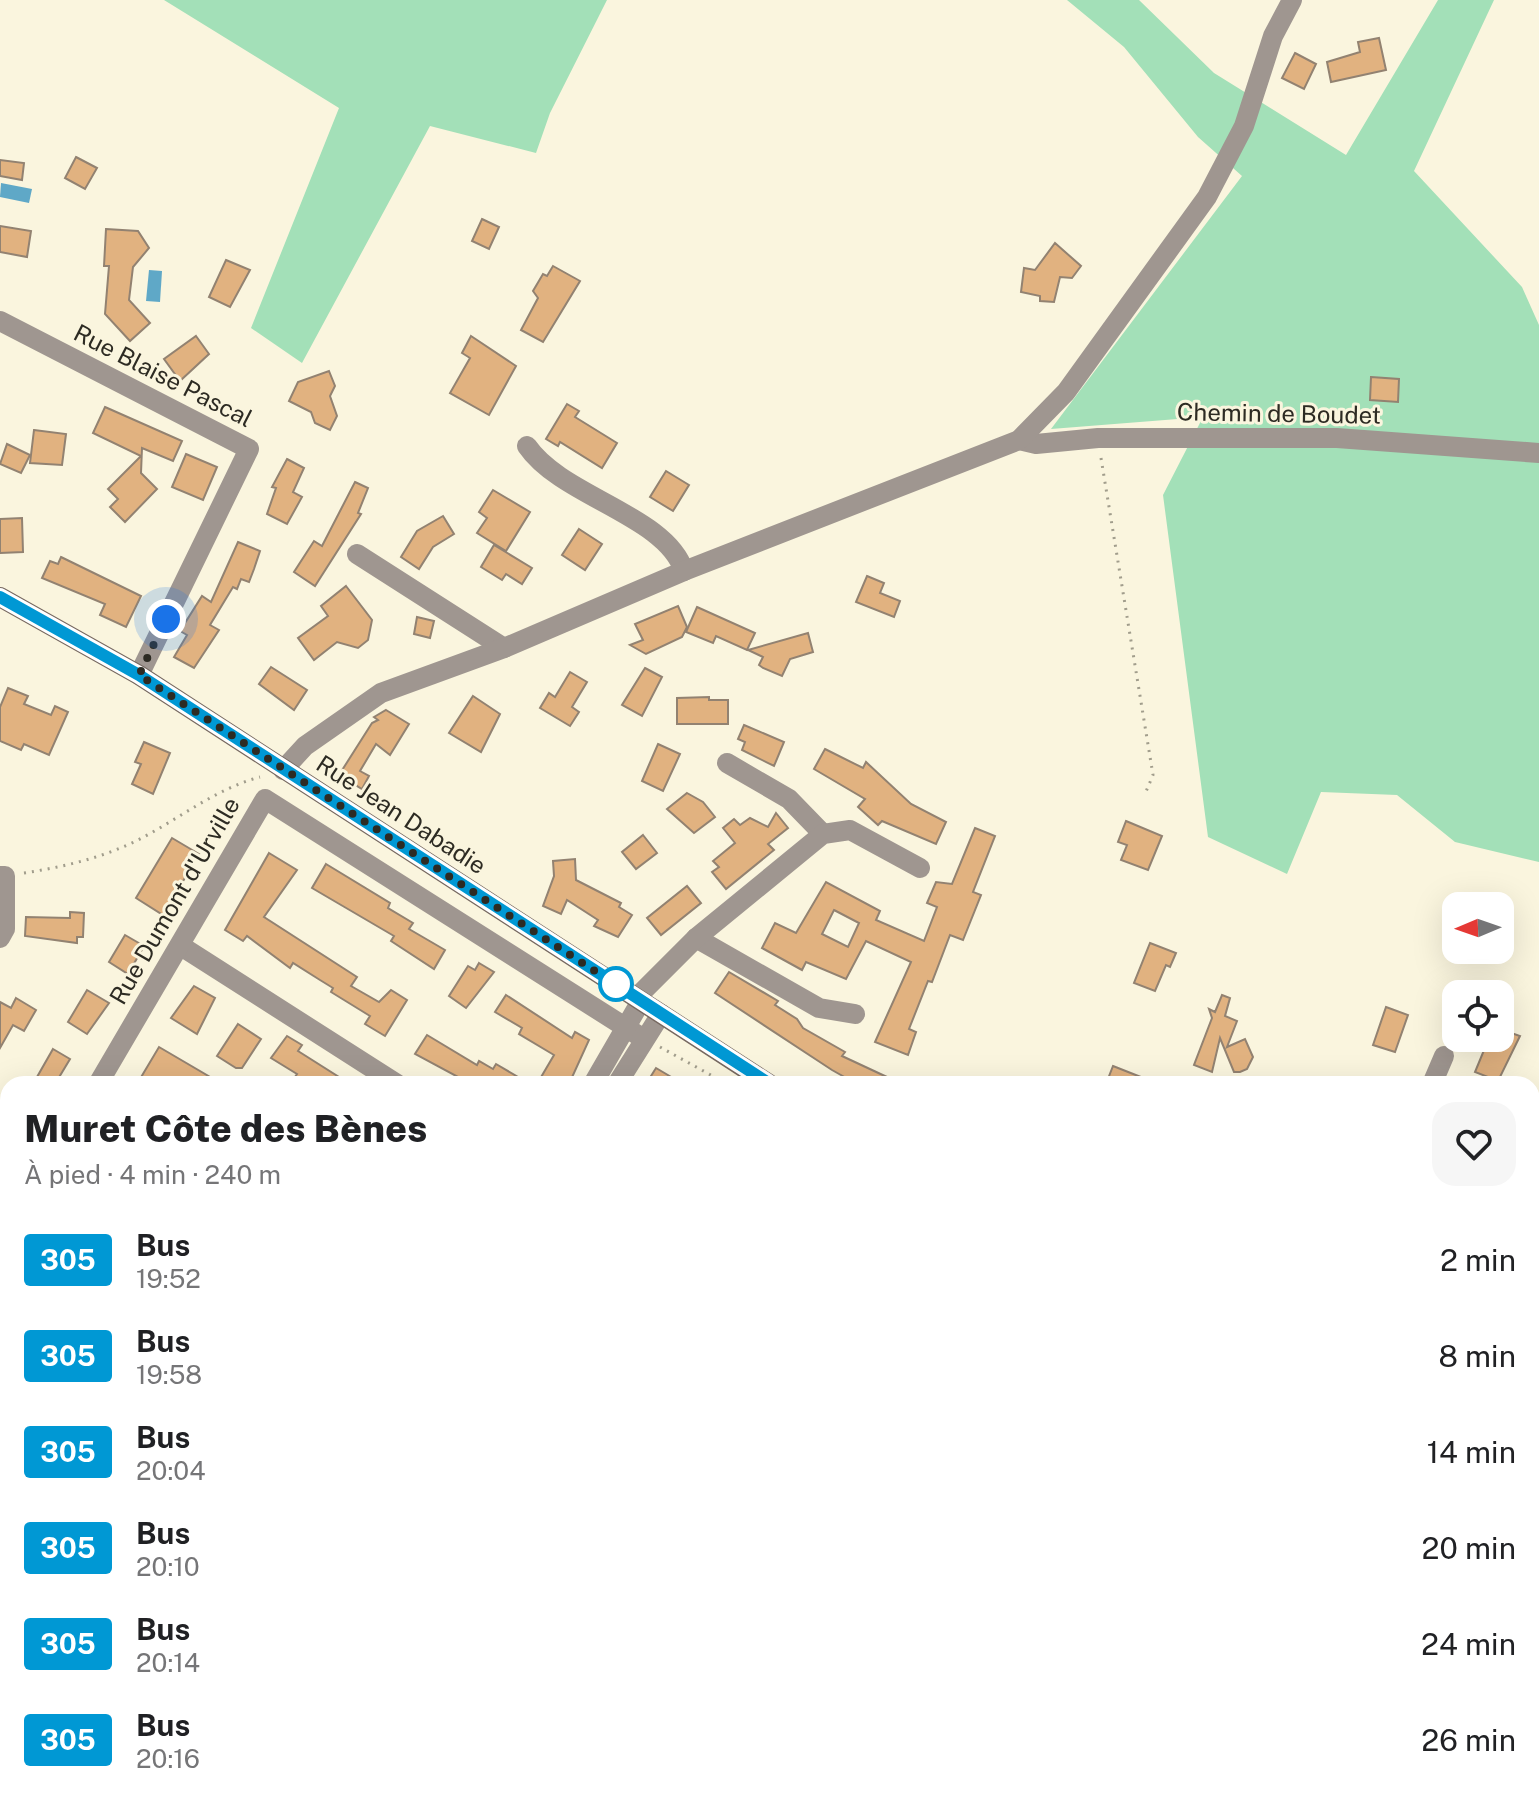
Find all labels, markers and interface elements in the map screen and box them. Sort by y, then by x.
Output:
street label: Rue Blaise Pascal [69,318,258,432]
street label: Chemin de Boudet [1177,397,1381,429]
your location [146,599,186,639]
street label: Rue Jean Dabadie [312,749,491,879]
street label: Rue Dumont d'Urville [103,792,245,1009]
north arrow [1442,892,1514,964]
map controls [1442,892,1514,1052]
unlabelled marker [599,967,633,1001]
button: locate [1442,980,1514,1052]
button: heart [1432,1102,1516,1186]
text: Muret Côte des Bènes [24,1106,427,1151]
text: À pied · 4 min · 240 m [24,1159,281,1190]
text: Bus [136,1227,190,1263]
text: 2 min [1440,1242,1516,1278]
text: 305 [40,1243,96,1276]
text: 19:52 [136,1263,201,1294]
text: Bus [136,1323,190,1359]
text: 8 min [1438,1338,1516,1374]
text: 305 [40,1339,96,1372]
text: 19:58 [136,1359,202,1390]
text: Bus [136,1419,190,1455]
text: 14 min [1427,1434,1516,1470]
text: 305 [40,1435,96,1468]
text: 20:04 [136,1455,205,1486]
text: Bus [136,1515,190,1551]
text: 20 min [1422,1530,1516,1566]
text: 305 [40,1531,96,1564]
text: 20:10 [136,1551,200,1582]
text: Bus [136,1611,190,1647]
text: 24 min [1421,1626,1516,1662]
text: 305 [40,1627,96,1660]
text: 20:14 [136,1647,200,1678]
text: Bus [136,1707,190,1743]
text: 26 min [1421,1722,1516,1758]
text: 305 [40,1723,96,1756]
text: 20:16 [136,1743,200,1774]

